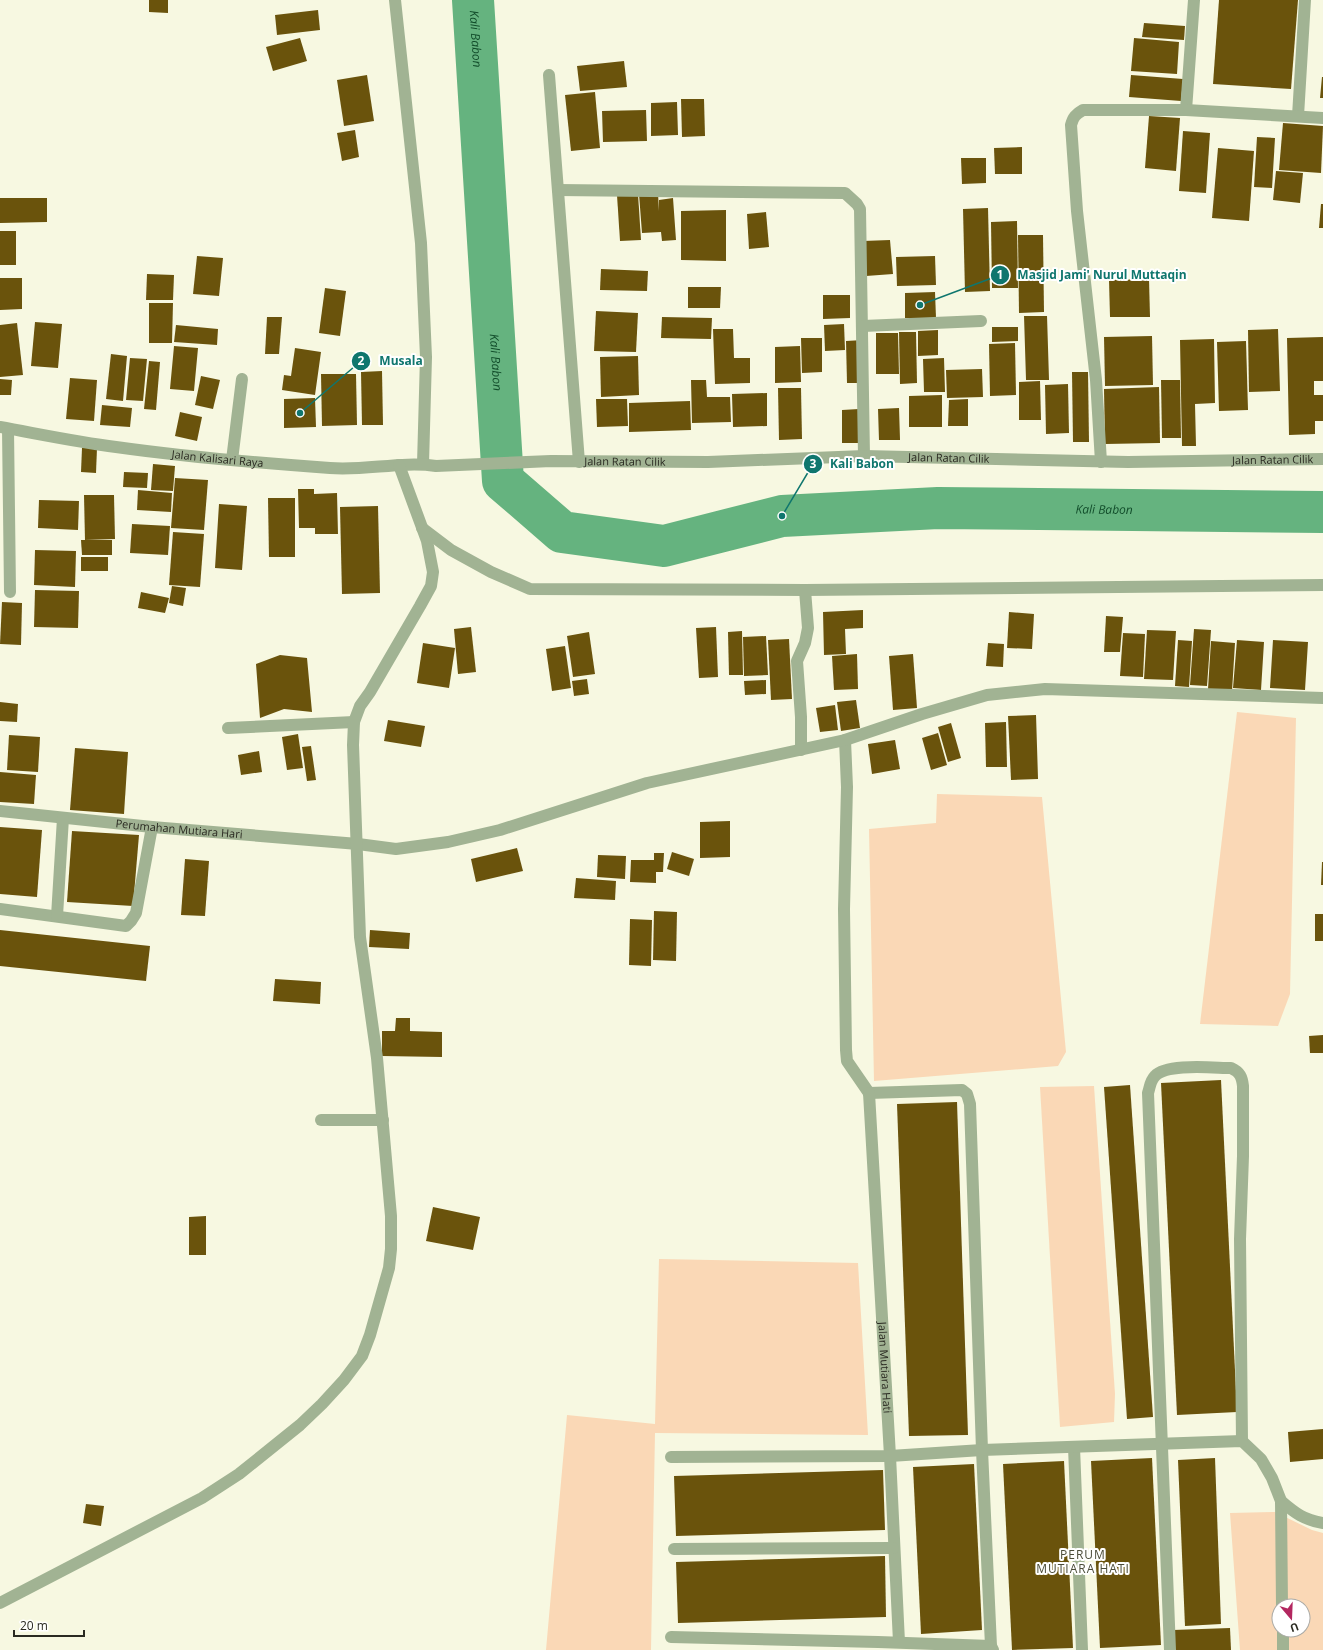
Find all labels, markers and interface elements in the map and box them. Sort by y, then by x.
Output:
water label: Kali Babon [466,10,486,68]
callout: Masjid Jami' Nurul Muttaqin [990,263,1195,287]
text: 1 [997,266,1003,283]
text: Masjid Jami' Nurul Muttaqin [1017,266,1187,283]
water label: Kali Babon [486,333,506,391]
callout: Musala [351,349,431,373]
text: 2 [358,352,365,369]
text: Musala [379,352,423,369]
street label: Jalan Kalisari Raya [170,446,264,470]
street label: Jalan Ratan Cilik [907,449,990,466]
street label: Jalan Ratan Cilik [1231,451,1314,467]
callout: Kali Babon [803,452,902,476]
street label: Jalan Ratan Cilik [583,453,666,469]
text: 3 [810,455,817,472]
text: Kali Babon [830,455,894,472]
water label: Kali Babon [1075,500,1133,518]
street label: Perumahan Mutiara Hari [115,815,243,841]
street label: Jalan Mutiara Hati [875,1320,896,1414]
district label: PERUM MUTIARA HATI [1036,1546,1130,1577]
north arrow [1271,1598,1311,1638]
scale bar [14,1612,84,1638]
text: 20 m [20,1617,48,1634]
text: U [1288,1619,1301,1636]

